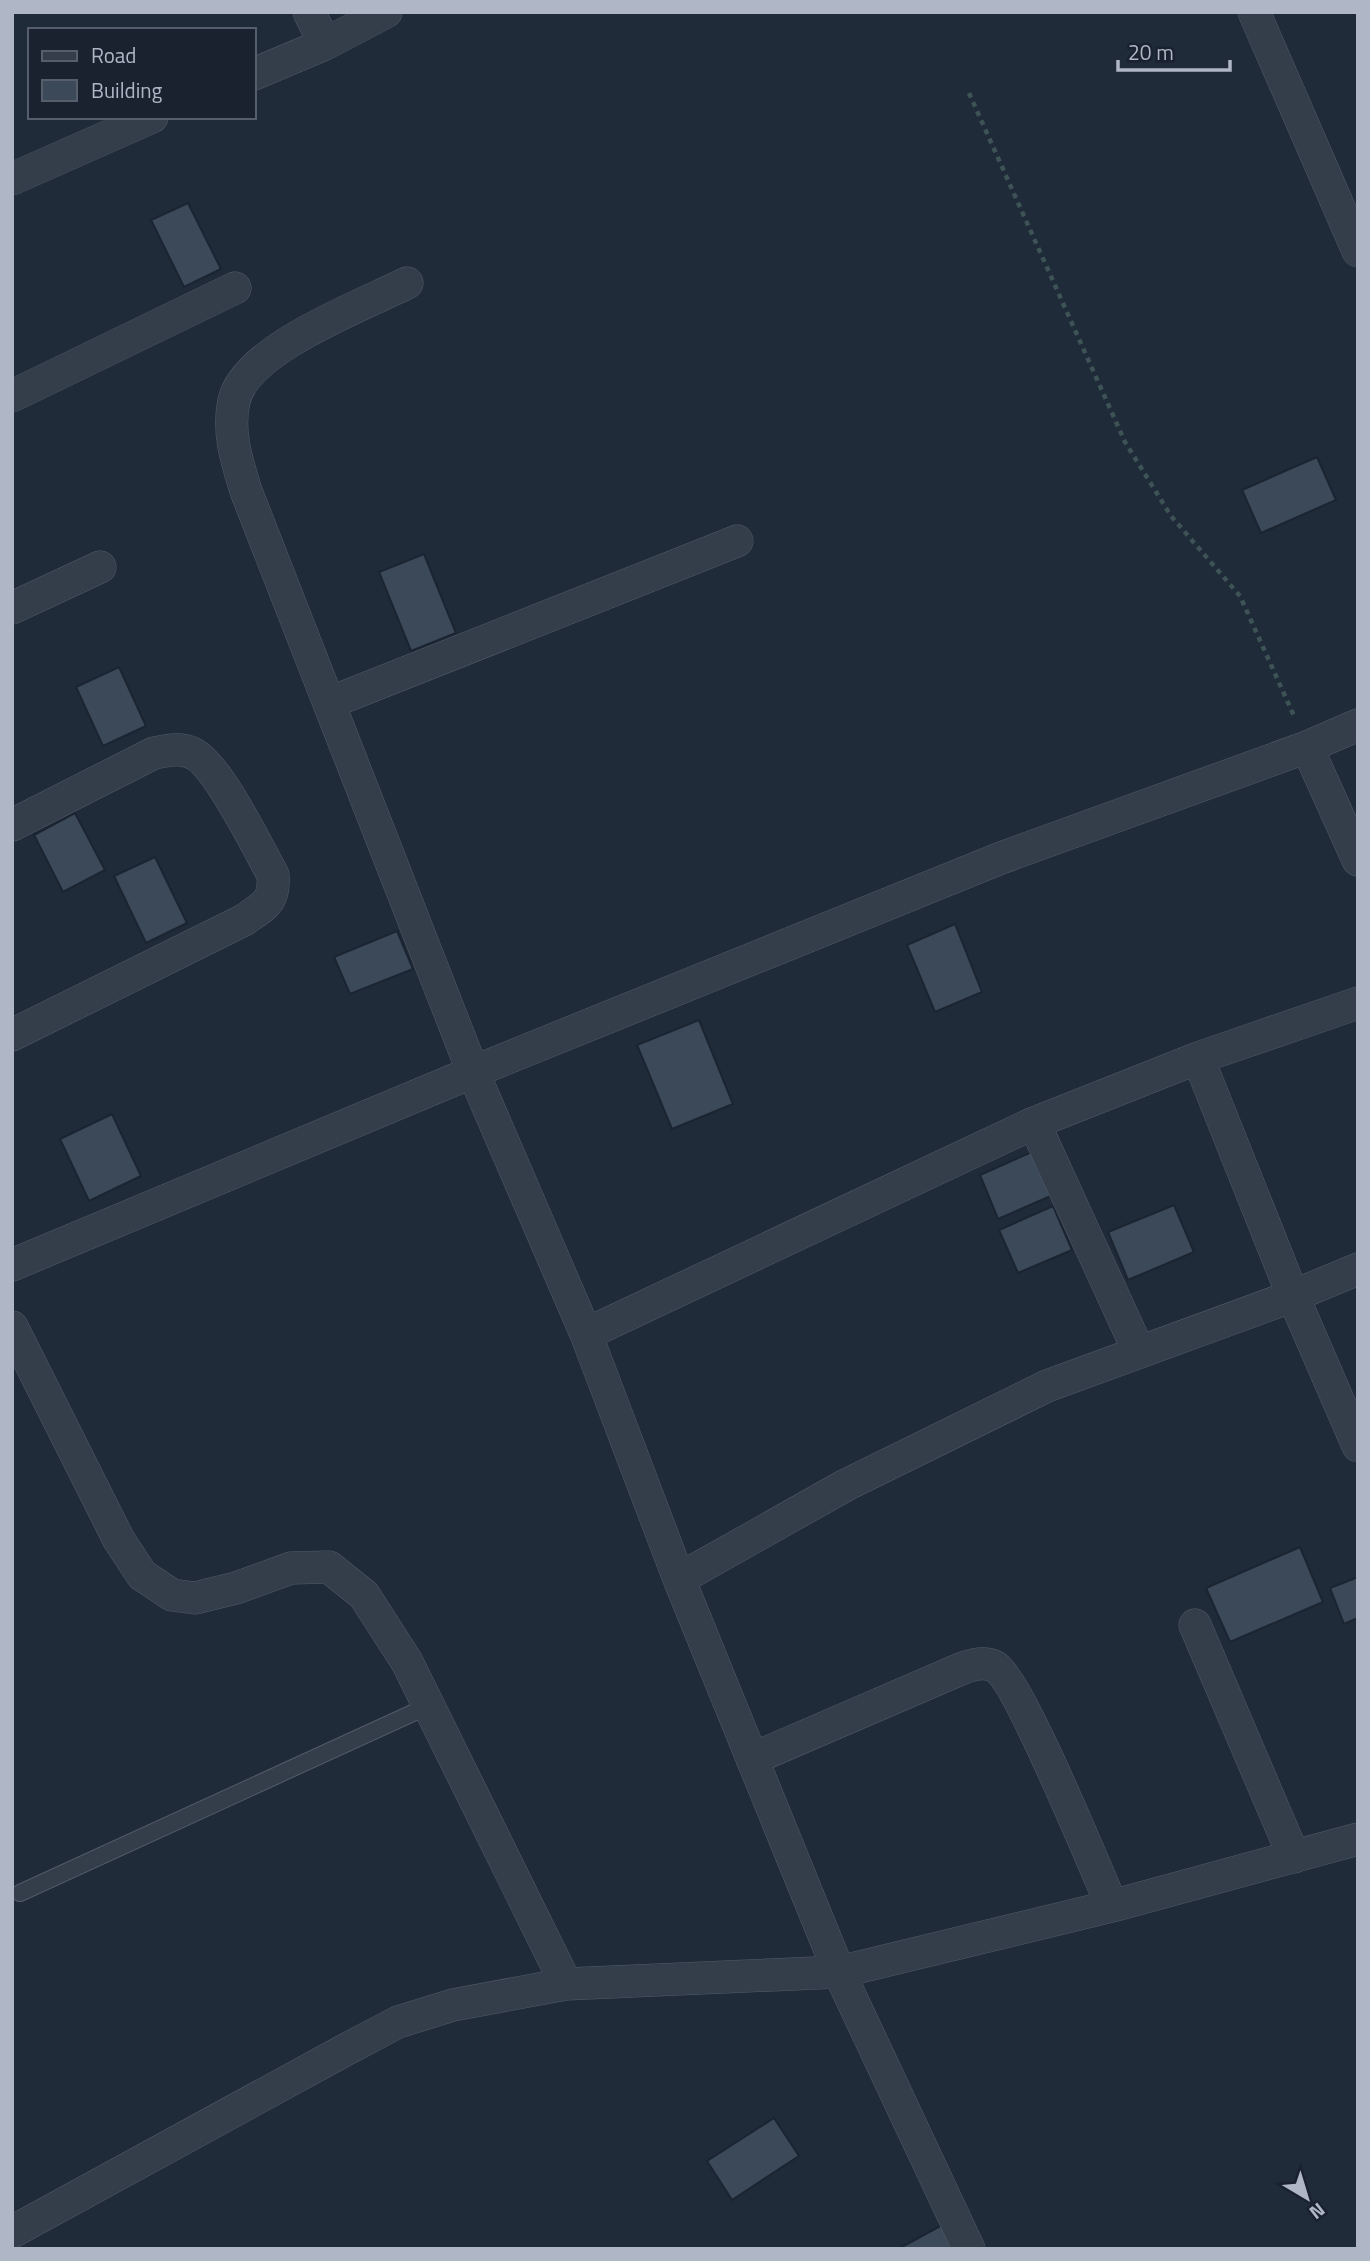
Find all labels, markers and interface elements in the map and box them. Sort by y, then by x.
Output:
legend [28,28,256,119]
scale bar [1118,28,1230,72]
text: 20 m [1128,36,1174,68]
text: Road [91,39,136,71]
text: Building [91,74,163,106]
north arrow [1272,2163,1342,2233]
text: N [1304,2196,1332,2227]

